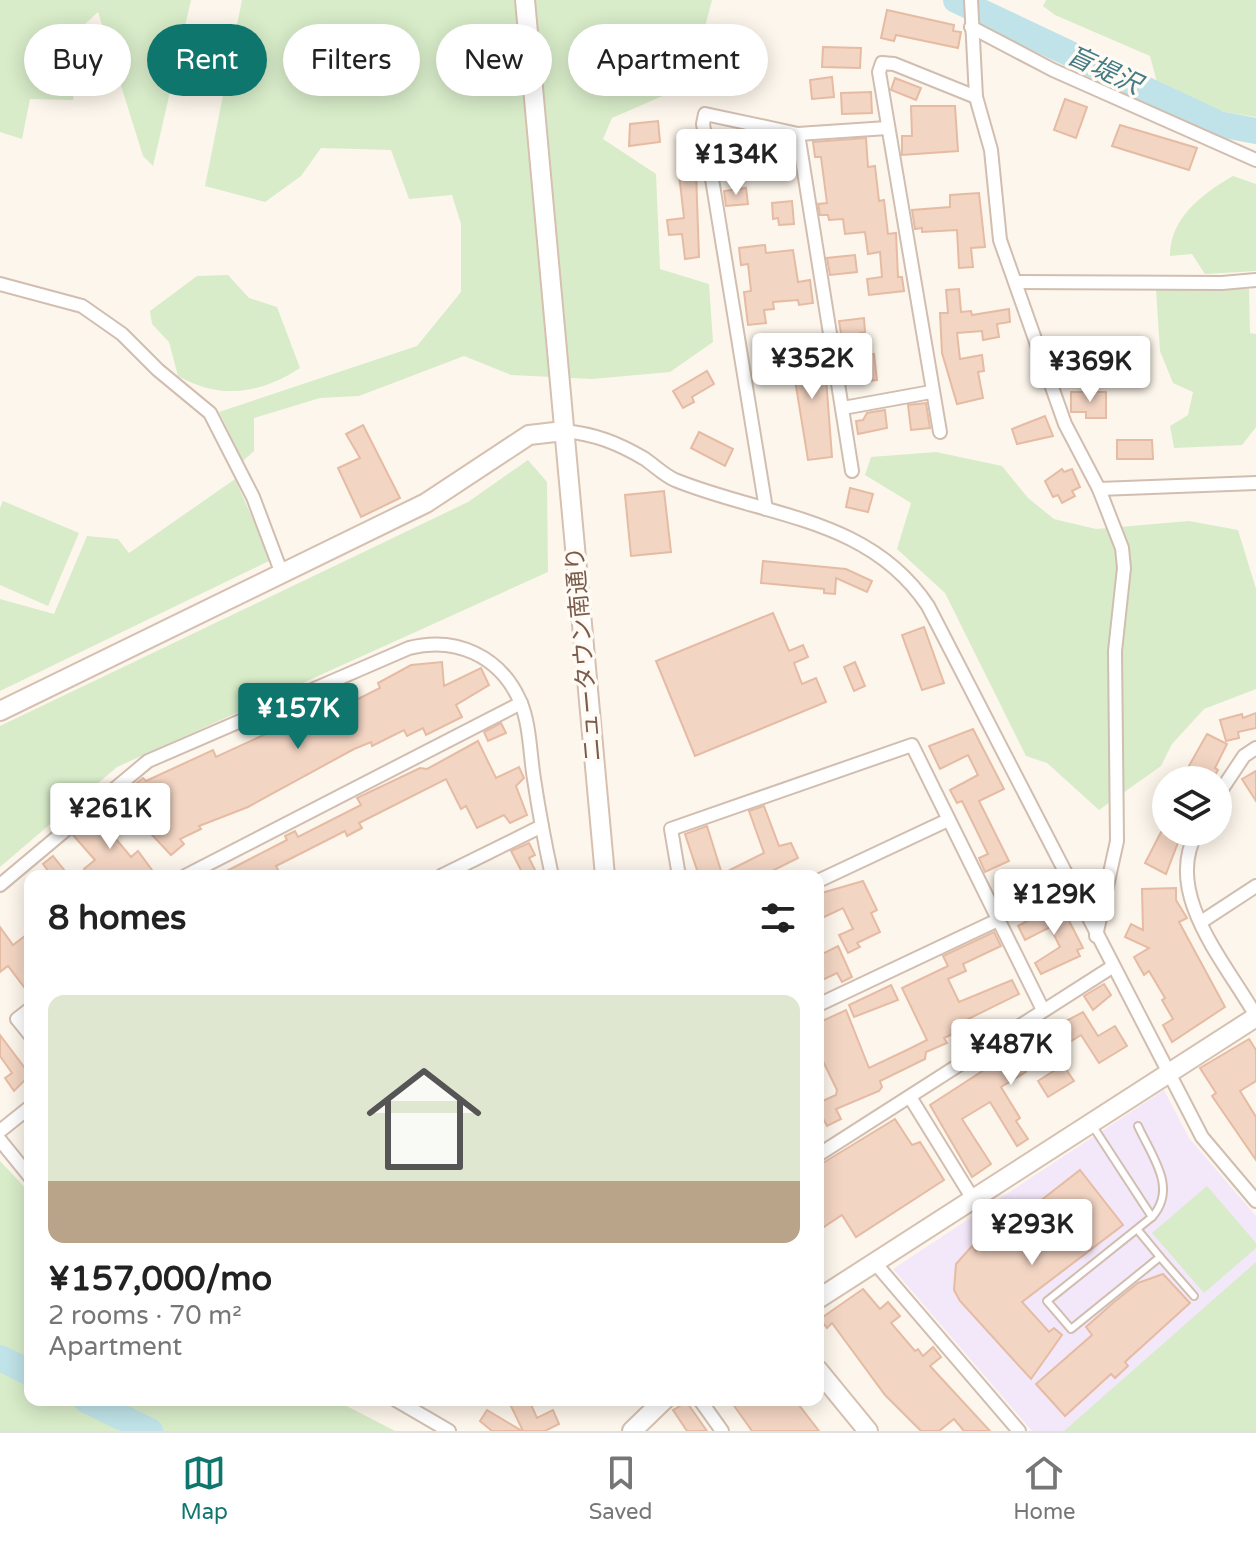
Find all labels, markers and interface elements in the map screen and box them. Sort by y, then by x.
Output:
chip: Buy [24,24,131,96]
chip: Rent [147,24,267,96]
chip: Filters [283,24,420,96]
chip: New [436,24,552,96]
chip: Apartment [568,24,768,96]
water label: 盲堤沢 [1062,39,1149,102]
pin: ¥134K [680,129,792,197]
text: ¥134K [694,139,778,170]
pin: ¥352K [756,333,868,401]
pin: ¥369K [1034,336,1146,404]
text: ¥352K [770,343,854,374]
text: ¥369K [1048,346,1132,377]
street label: ニュータウン南通り [560,545,608,763]
pin: ¥157K [242,683,354,751]
text: ¥157K [256,693,340,724]
map controls [1152,766,1232,846]
button: layers [1152,766,1232,846]
pin: ¥261K [54,783,166,851]
text: ¥261K [68,793,152,824]
pin: ¥129K [998,869,1110,937]
text: ¥129K [1012,879,1096,910]
icon: filters [756,896,800,940]
text: 8 homes [48,898,186,939]
pin: ¥487K [955,1019,1067,1087]
text: ¥487K [969,1029,1053,1060]
icon: home [352,1047,496,1191]
pin: ¥293K [976,1199,1088,1267]
text: ¥293K [990,1209,1074,1240]
text: ¥157,000/mo [48,1259,272,1300]
text: 2 rooms · 70 m² [48,1300,242,1331]
text: Apartment [48,1331,182,1362]
tab: Map [180,1451,228,1525]
tab: Saved [589,1451,652,1525]
tab: Home [1013,1451,1076,1525]

